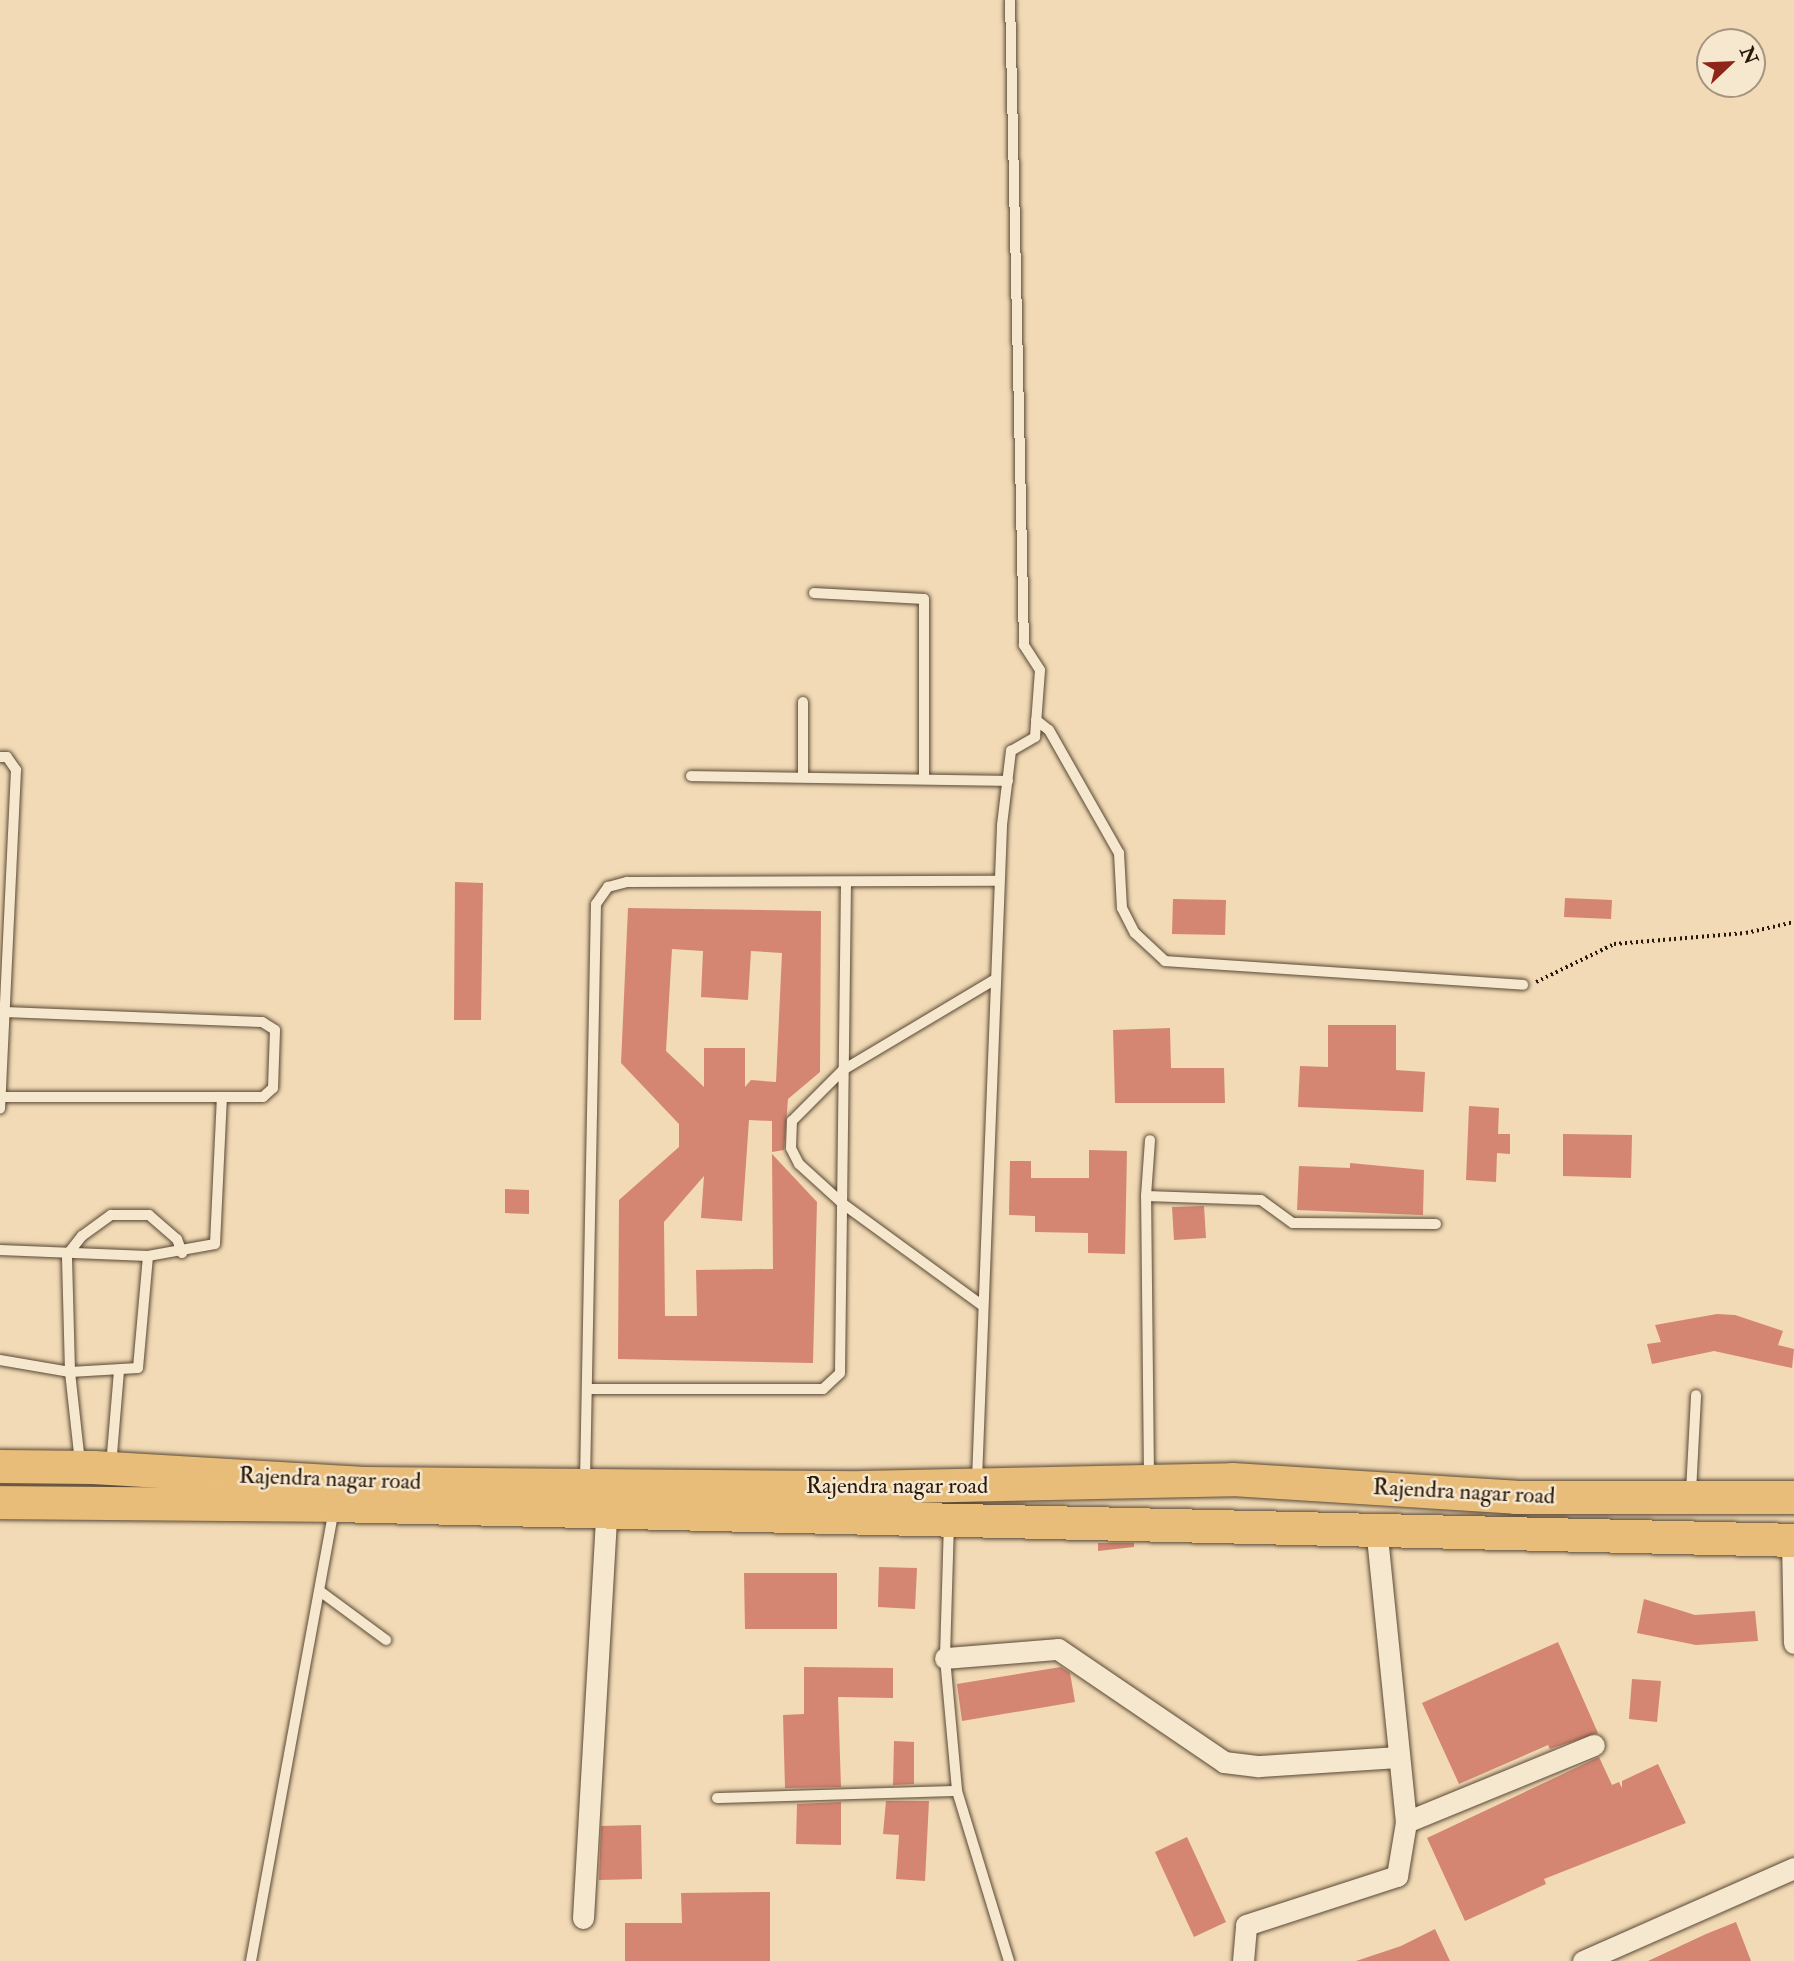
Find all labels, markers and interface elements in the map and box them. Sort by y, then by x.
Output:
north arrow [1696,28,1766,98]
text: N [1734,43,1763,68]
street label: Rajendra nagar road [238,1462,422,1496]
street label: Rajendra nagar road [806,1472,988,1500]
street label: Rajendra nagar road [1372,1473,1556,1511]

